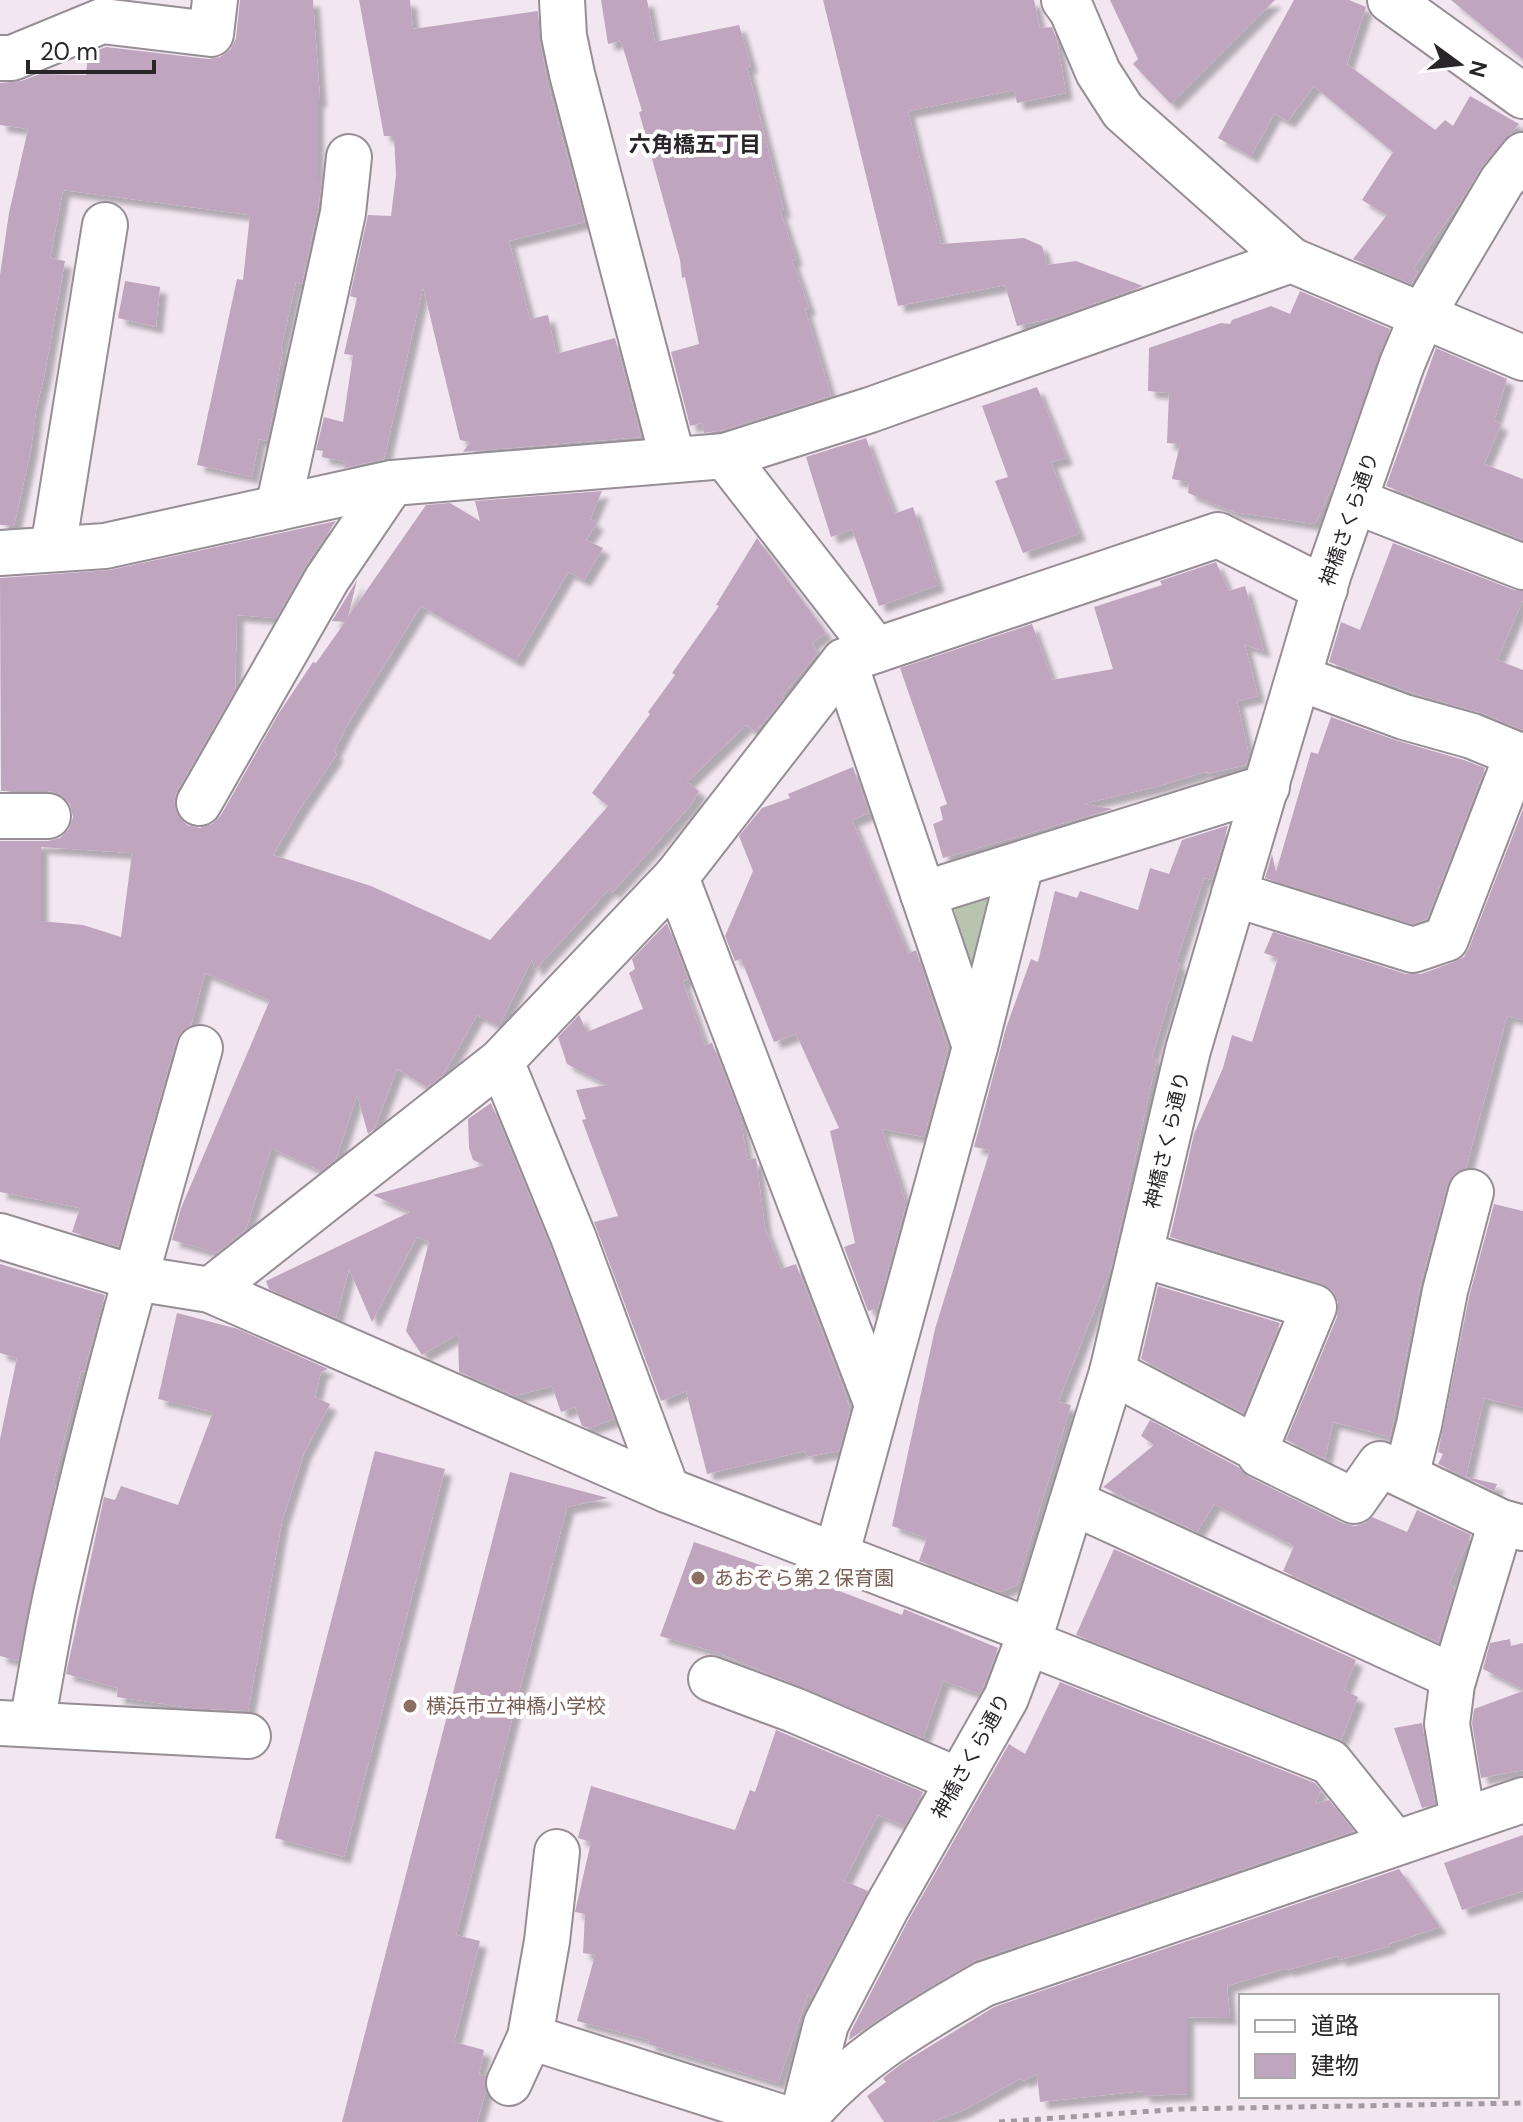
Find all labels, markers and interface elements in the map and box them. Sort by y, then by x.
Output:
scale bar [28,24,154,74]
north arrow [1419,24,1499,104]
text: 20 m [40,36,98,67]
text: N [1462,58,1494,81]
district label: 六角橋五丁目 [629,130,761,159]
street label: 神橋さくら通り [1314,449,1384,589]
street label: 神橋さくら通り [1139,1069,1195,1211]
place label: あおぞら第２保育園 [714,1565,894,1591]
marker: あおぞら第２保育園 [689,1569,707,1587]
street label: 神橋さくら通り [926,1688,1016,1824]
place label: 横浜市立神橋小学校 [426,1693,606,1719]
marker: 横浜市立神橋小学校 [401,1697,419,1715]
legend [1239,1994,1499,2098]
text: 道路 [1311,2010,1359,2041]
text: 建物 [1311,2050,1359,2081]

